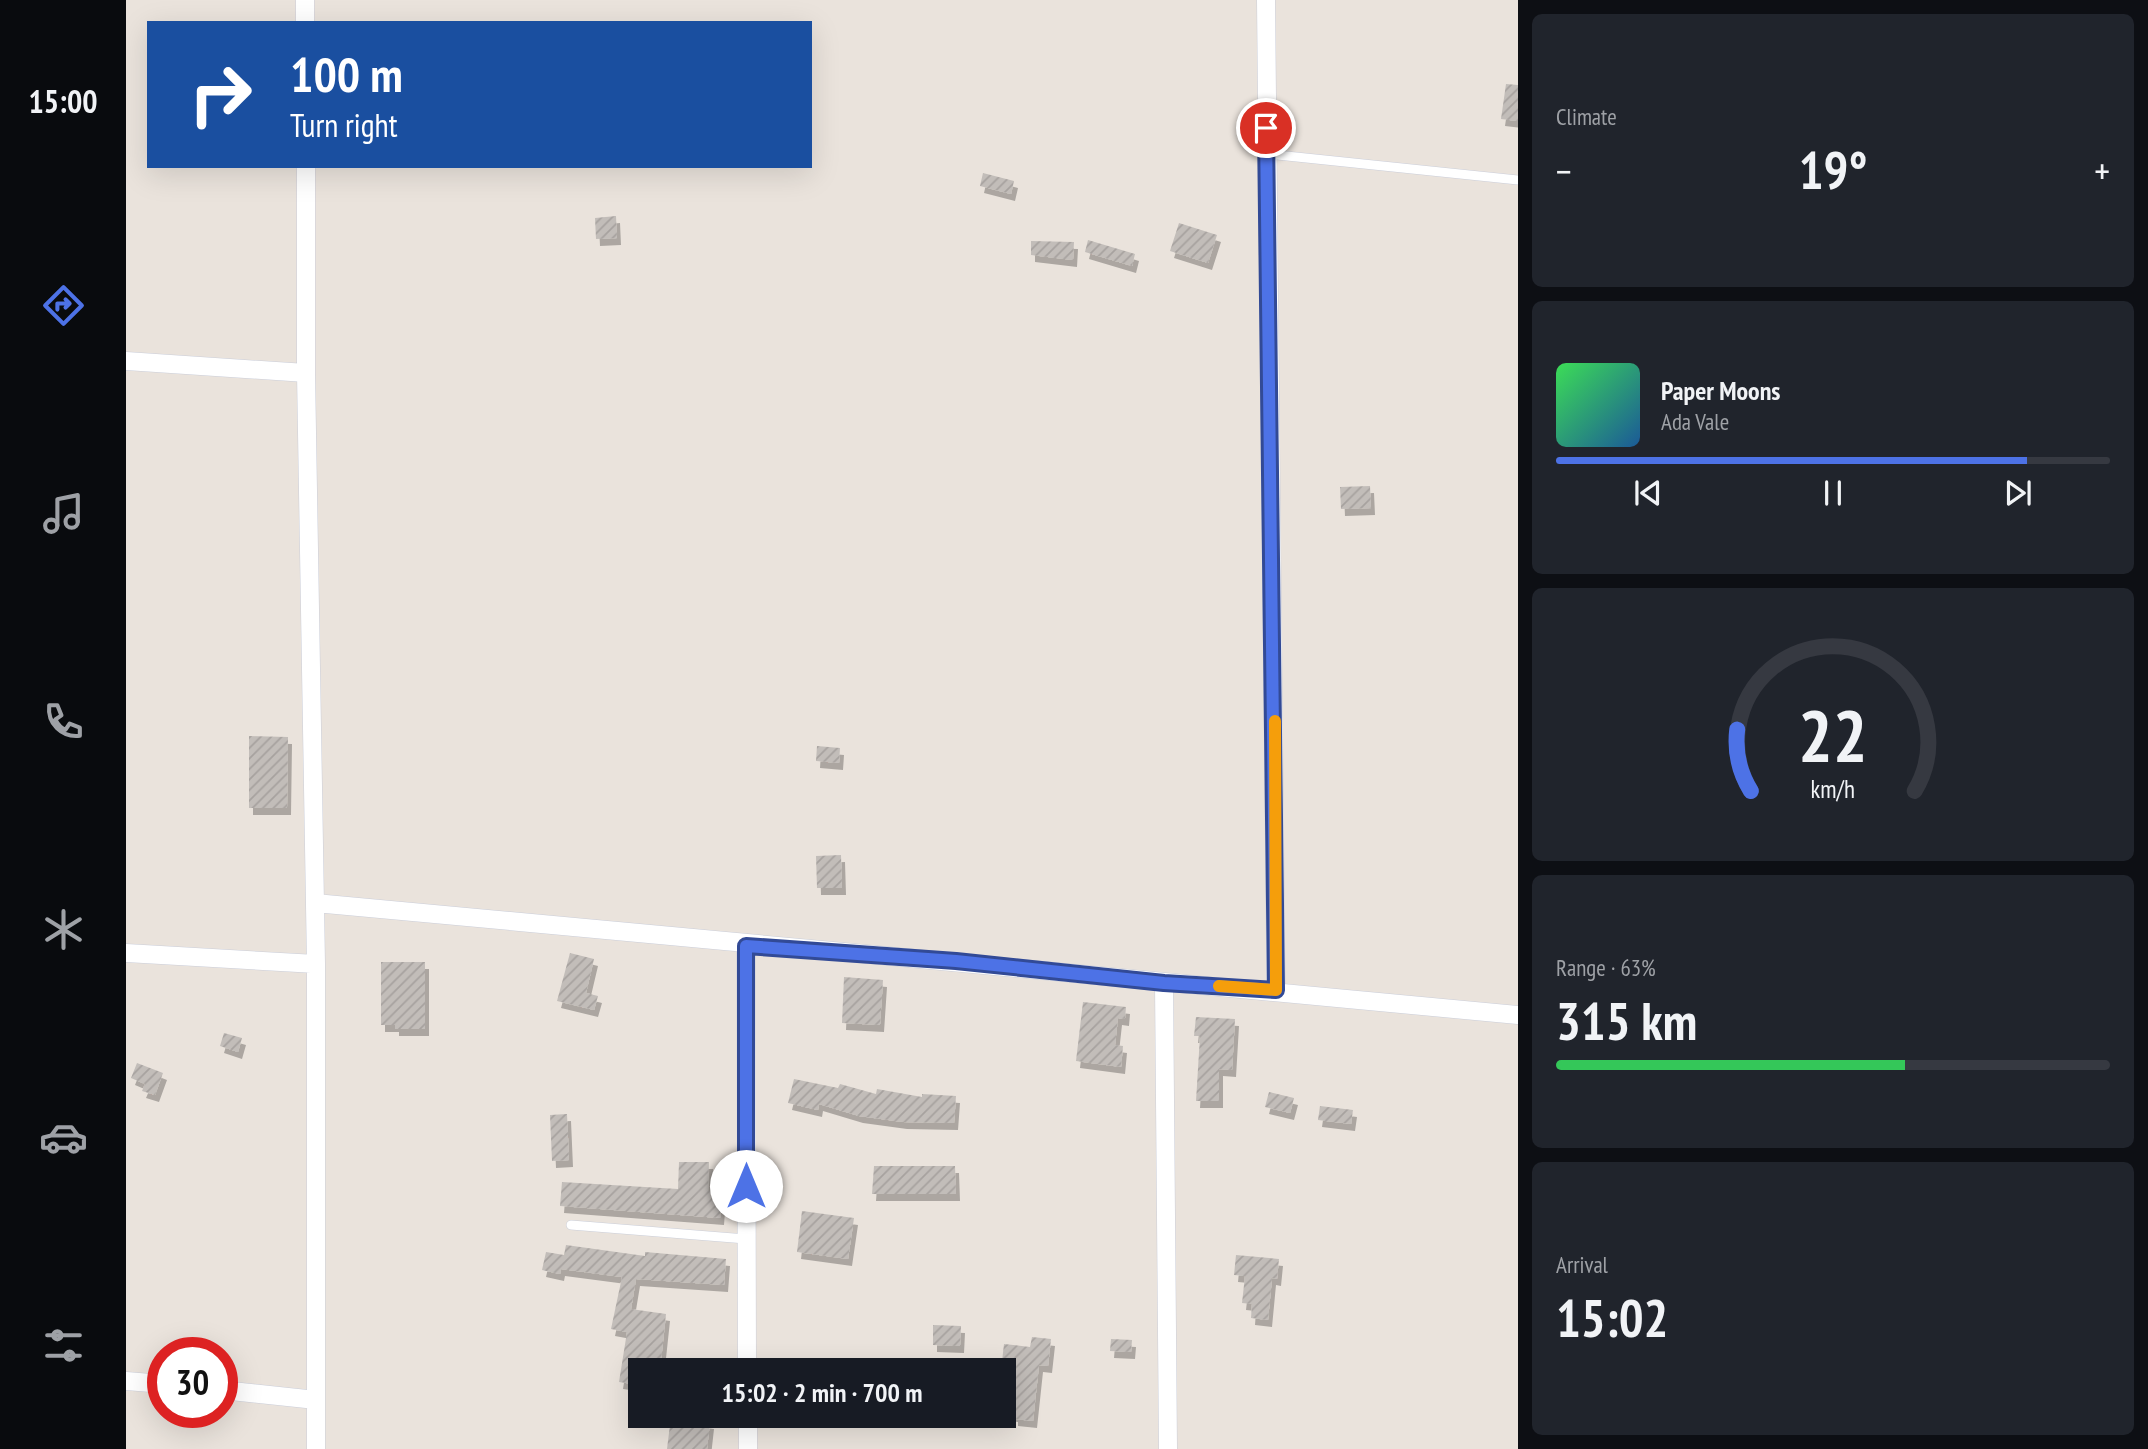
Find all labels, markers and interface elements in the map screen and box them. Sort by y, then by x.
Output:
text: 100 m [290,42,403,106]
icon: right [175,49,266,140]
text: 15:00 [28,80,98,122]
pin [1236,98,1296,158]
text: Climate [1556,102,1617,131]
text: Turn right [290,104,398,146]
icon: arrive [1247,109,1285,147]
text: 19° [1799,136,1867,203]
text: − [1556,146,1572,195]
text: + [2094,146,2110,195]
icon: directions [39,281,88,330]
text: Paper Moons [1661,374,1780,407]
text: Ada Vale [1661,407,1729,436]
icon: previous [1629,474,1667,512]
icon: pause [1814,474,1852,512]
icon: next [1999,474,2037,512]
icon: music [39,489,88,538]
text: 22 [1798,687,1868,781]
icon: phone [39,697,88,746]
text: km/h [1811,772,1855,804]
icon: climate [39,905,88,954]
text: Range · 63% [1556,953,1656,982]
text: 315 km [1556,987,1697,1054]
icon: car [39,1113,88,1162]
position arrow [709,1149,783,1223]
text: Arrival [1556,1250,1608,1279]
text: 15:02 [1556,1284,1668,1351]
icon: filters [39,1321,88,1370]
speed limit sign: 30 [147,1337,238,1428]
text: 15:02 · 2 min · 700 m [722,1376,922,1409]

